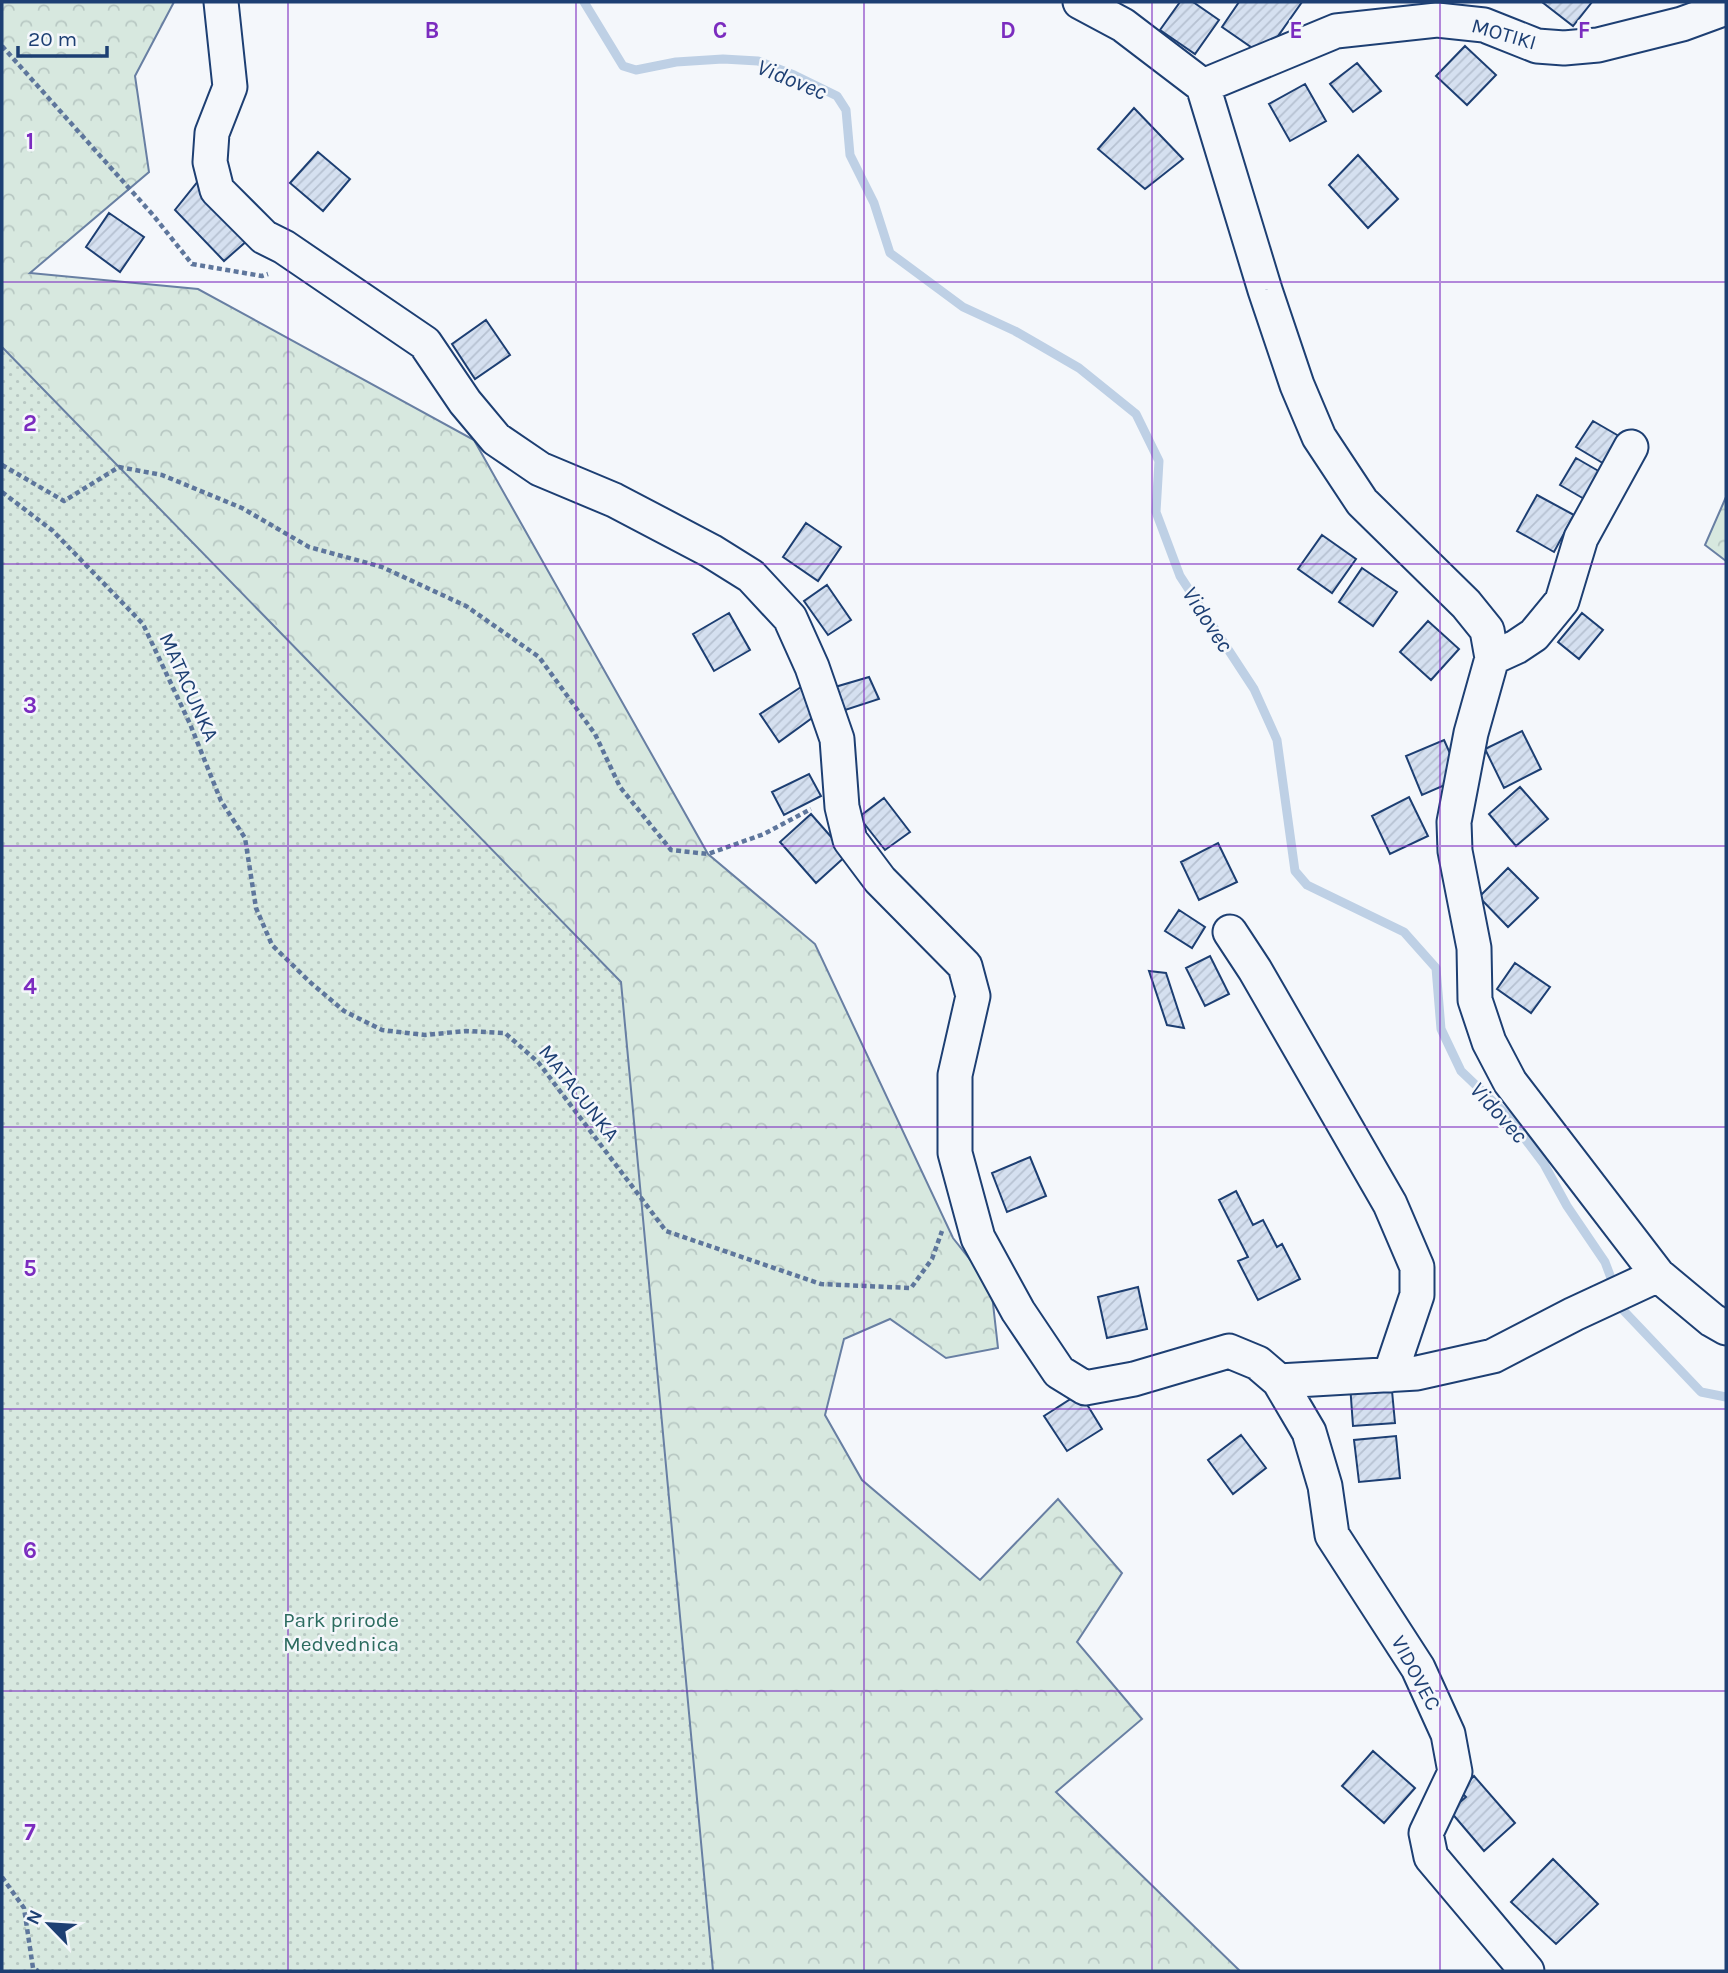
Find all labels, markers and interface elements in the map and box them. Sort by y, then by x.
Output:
street label: MOTIKI [1469,13,1539,55]
scale bar [18,14,107,58]
text: B [425,17,439,44]
text: C [713,17,727,44]
text: D [1000,17,1016,44]
text: E [1289,17,1303,44]
text: F [1578,17,1590,44]
text: 20 m [28,27,77,51]
water label: Vidovec [753,53,831,106]
text: 1 [26,128,34,155]
text: 2 [23,410,37,437]
water label: Vidovec [1176,581,1239,658]
street label: MATACUNKA [154,629,224,745]
text: 3 [23,692,37,719]
text: 4 [23,973,37,1000]
street label: MATACUNKA [534,1040,624,1146]
water label: Vidovec [1464,1076,1533,1149]
text: 5 [23,1255,37,1282]
text: 6 [23,1537,37,1564]
park label: Park prirode Medvednica [283,1608,399,1656]
street label: VIDOVEC [1386,1631,1446,1715]
text: 7 [24,1819,36,1846]
north arrow [14,1889,84,1959]
text: N [22,1906,47,1928]

